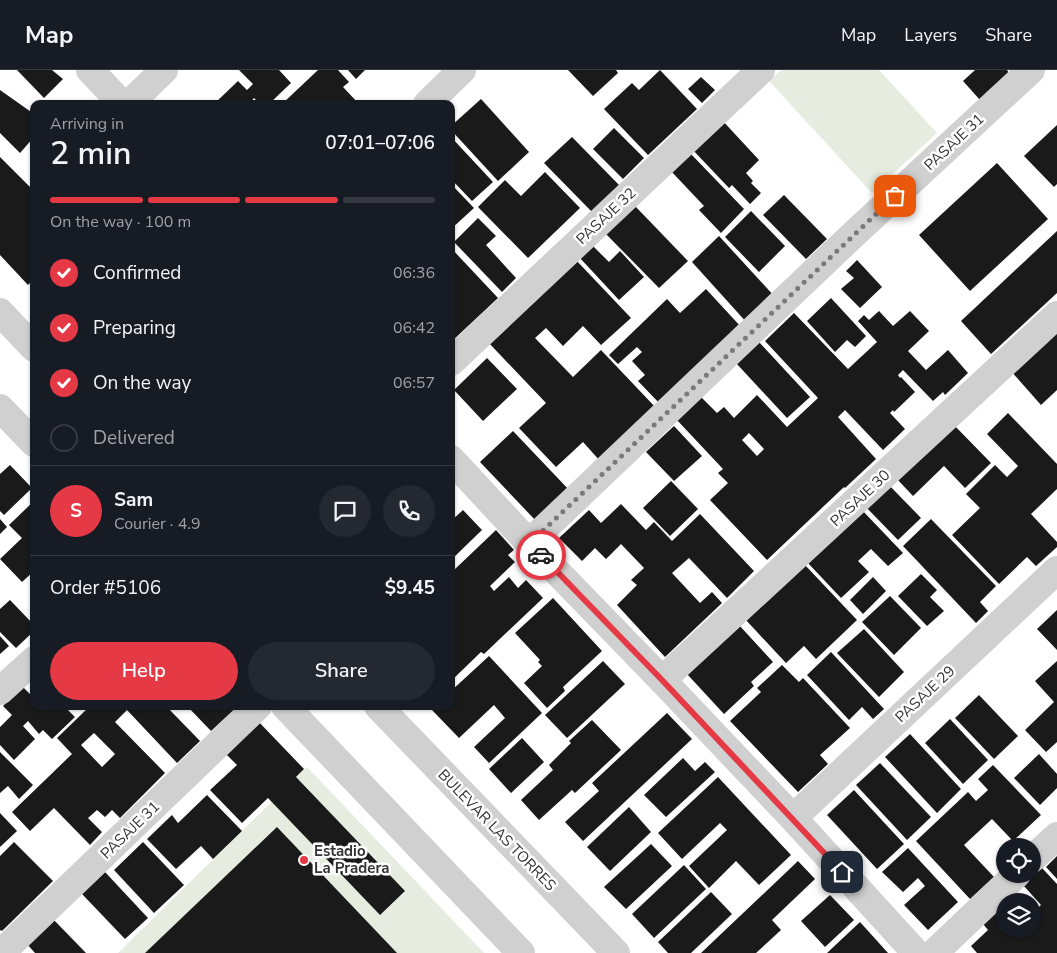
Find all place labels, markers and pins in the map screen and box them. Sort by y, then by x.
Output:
pin [874,175,916,217]
place label: Estadio La Pradera [314,841,389,878]
pin [821,851,863,893]
marker: Estadio La Pradera [298,854,310,866]

